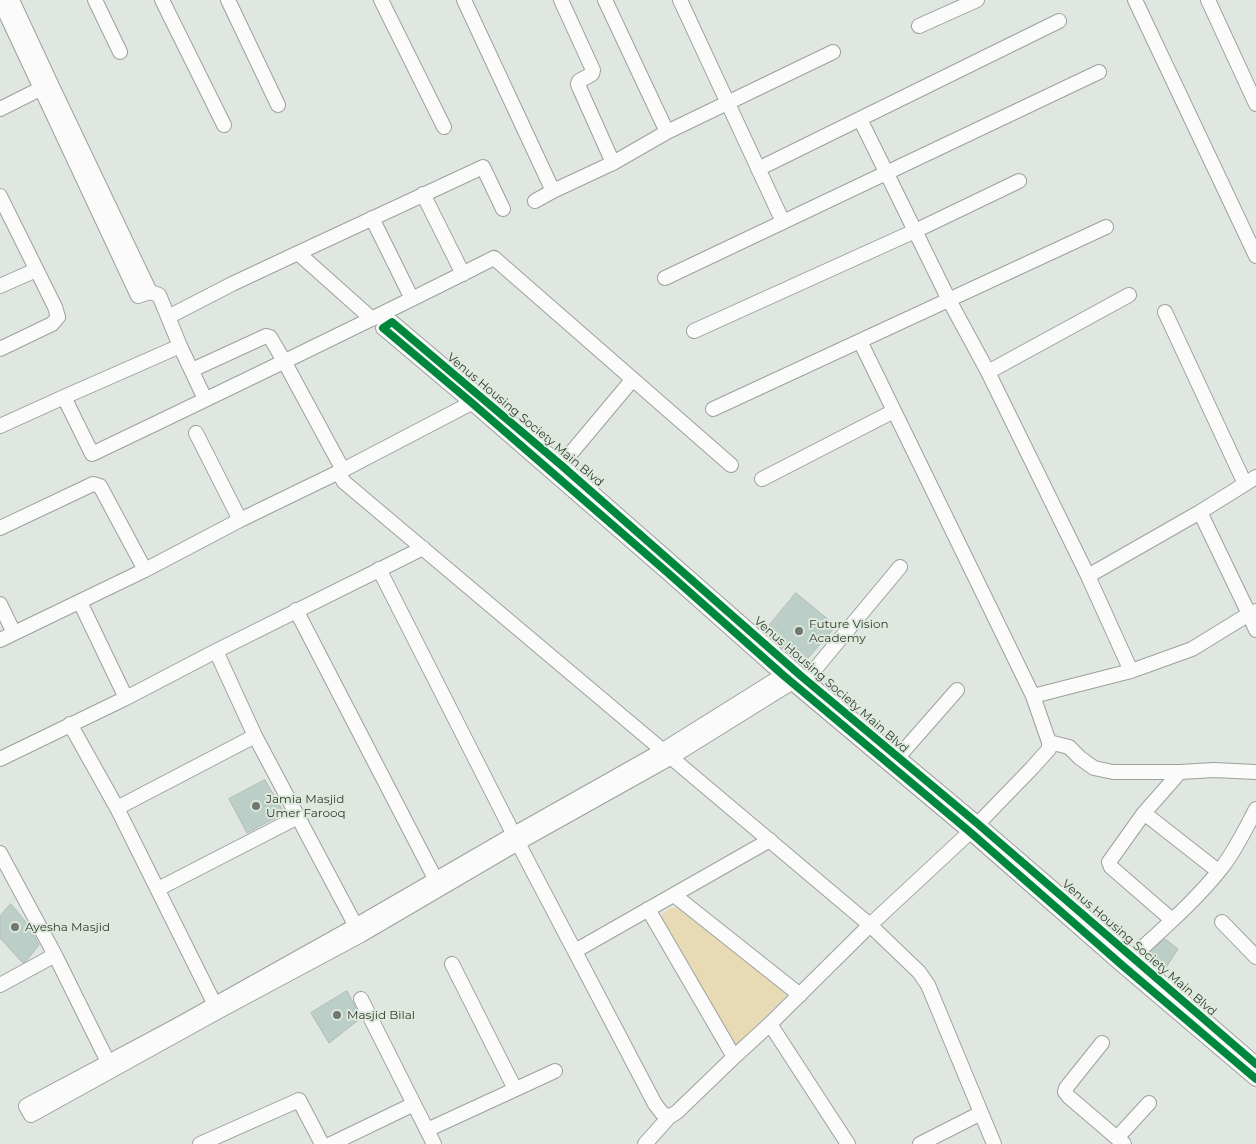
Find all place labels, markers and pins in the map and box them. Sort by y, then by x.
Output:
place label: Future Vision Academy [809,617,889,645]
marker: Future Vision Academy [793,625,805,637]
place label: Jamia Masjid Umer Farooq [266,792,346,820]
marker: Jamia Masjid Umer Farooq [250,800,262,812]
place label: Ayesha Masjid [25,920,110,934]
marker: Ayesha Masjid [9,921,21,933]
place label: Masjid Bilal [347,1008,415,1022]
marker: Masjid Bilal [331,1009,343,1021]

